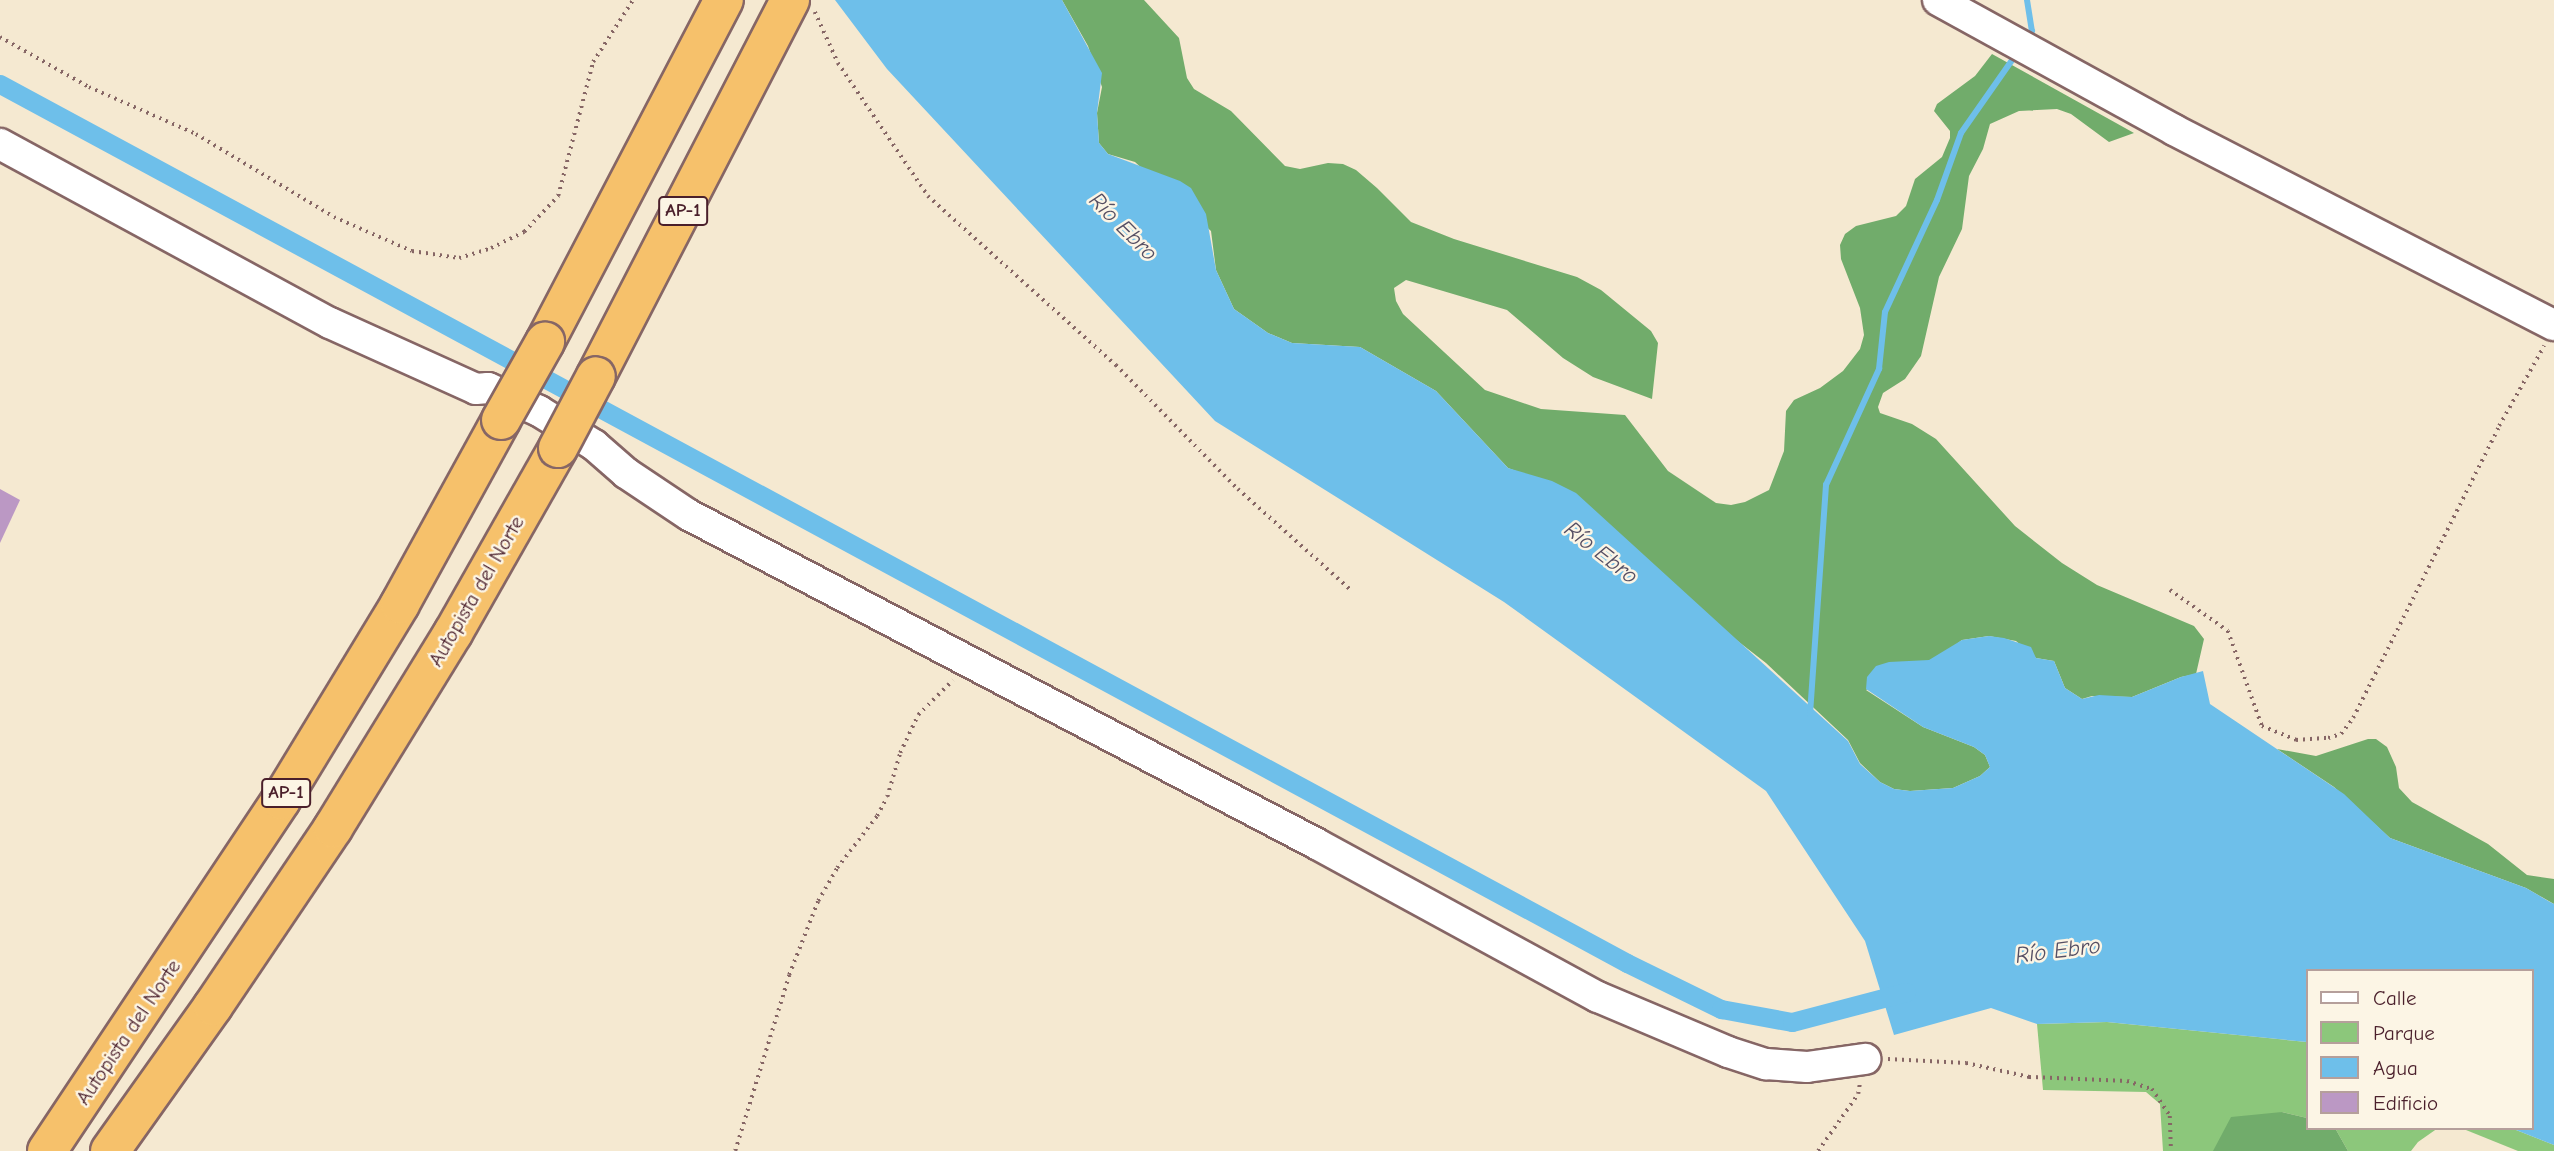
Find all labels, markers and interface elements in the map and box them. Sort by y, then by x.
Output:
water label: Río Ebro [1083,187,1163,267]
road number: AP-1 [657,196,709,226]
street label: Autopista del Norte [423,511,529,671]
water label: Río Ebro [1559,516,1643,590]
road number: AP-1 [260,778,312,808]
water label: Río Ebro [2014,932,2102,970]
street label: Autopista del Norte [70,955,186,1109]
legend [2306,969,2533,1130]
text: Calle [2373,986,2416,1010]
text: Parque [2373,1021,2435,1045]
text: Agua [2373,1056,2418,1080]
text: Edificio [2373,1091,2438,1115]

